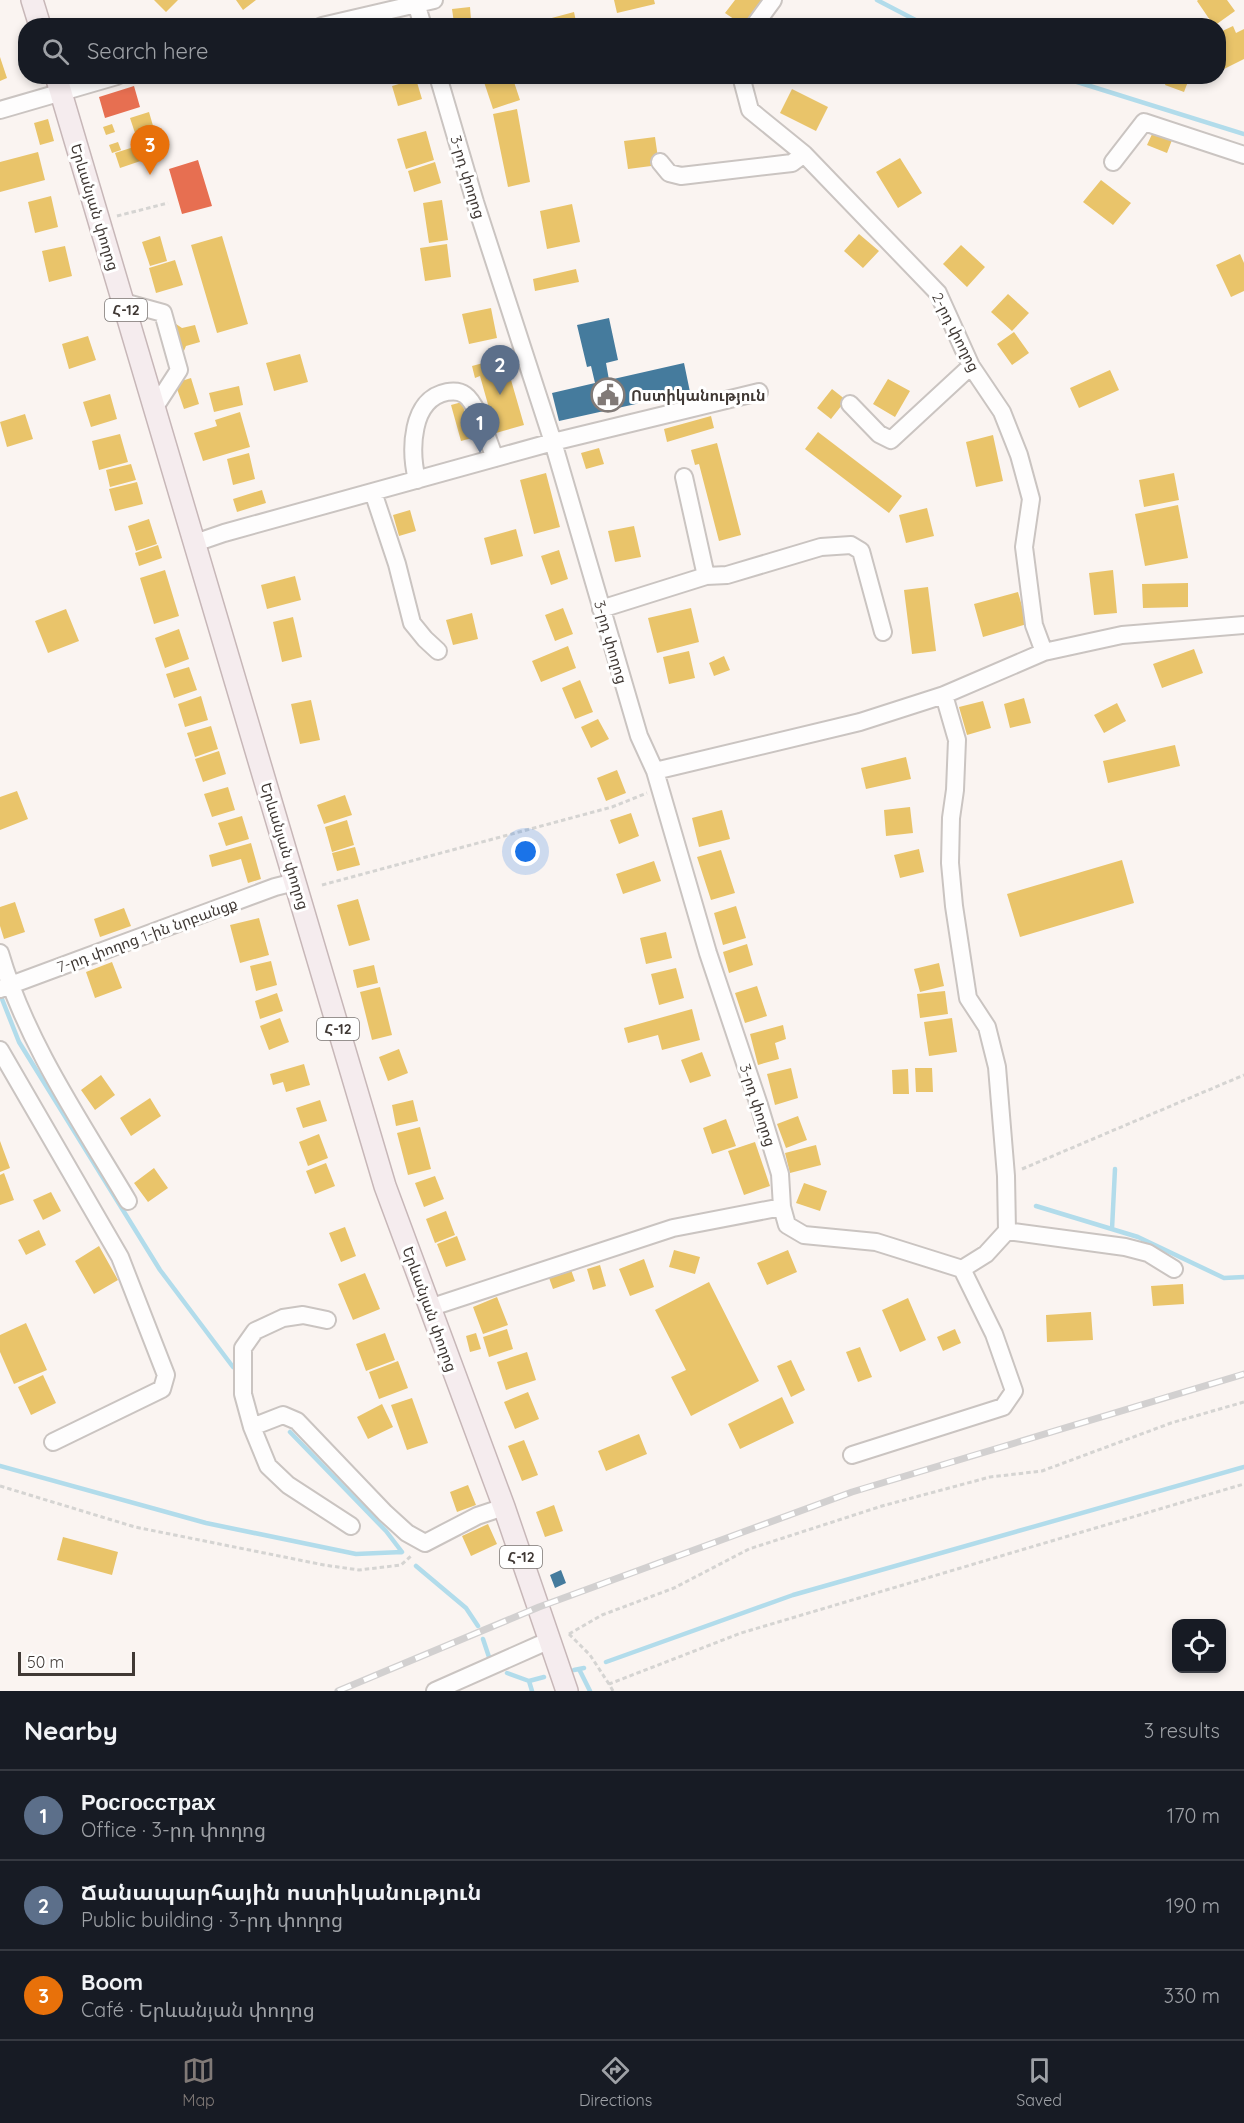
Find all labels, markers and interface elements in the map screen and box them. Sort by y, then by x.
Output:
search box [18,18,1226,84]
icon: search [39,35,72,68]
text: Search here [87,37,208,65]
pin: 3 [130,126,170,175]
street label: 3-րդ փողոց [446,133,490,221]
street label: Երևանյան փողոց [67,141,123,273]
street label: 2-րդ փողոց [928,289,984,375]
road number: Հ-12 [105,299,147,321]
pin: 2 [480,346,520,395]
public building icon: Ոստիկանություն [590,377,626,413]
place label: Ոստիկանություն [631,386,765,405]
pin: 1 [460,404,500,453]
street label: 3-րդ փողոց [590,598,632,686]
street label: Երևանյան փողոց [257,780,313,912]
your location [511,837,540,866]
street label: 7-րդ փողոց 1-ին նրբանցք [54,893,240,977]
road number: Հ-12 [317,1018,359,1040]
street label: 3-րդ փողոց [736,1061,780,1149]
street label: Երևանյան փողոց [399,1244,461,1374]
road number: Հ-12 [500,1546,542,1568]
map controls [1172,1619,1226,1673]
button: locate [1172,1619,1226,1673]
scale bar [18,1649,135,1676]
text: 50 m [27,1652,64,1672]
text: Nearby [24,1714,118,1747]
text: 3 results [1144,1718,1220,1743]
text: Росгосстрах [81,1788,216,1816]
text: 1 [40,1803,47,1828]
text: 170 m [1167,1803,1220,1828]
text: Office · 3-րդ փողոց [81,1817,266,1842]
text: Ճանապարհային ոստիկանություն [81,1878,482,1906]
text: 2 [38,1893,49,1918]
text: 190 m [1166,1893,1220,1918]
text: Public building · 3-րդ փողոց [81,1907,343,1932]
text: Boom [81,1968,143,1996]
text: 3 [38,1983,49,2008]
text: 330 m [1163,1983,1220,2008]
text: Café · Երևանյան փողոց [81,1997,315,2022]
tab: Map [182,2054,215,2110]
tab: Directions [579,2054,652,2110]
tab: Saved [1016,2054,1062,2110]

